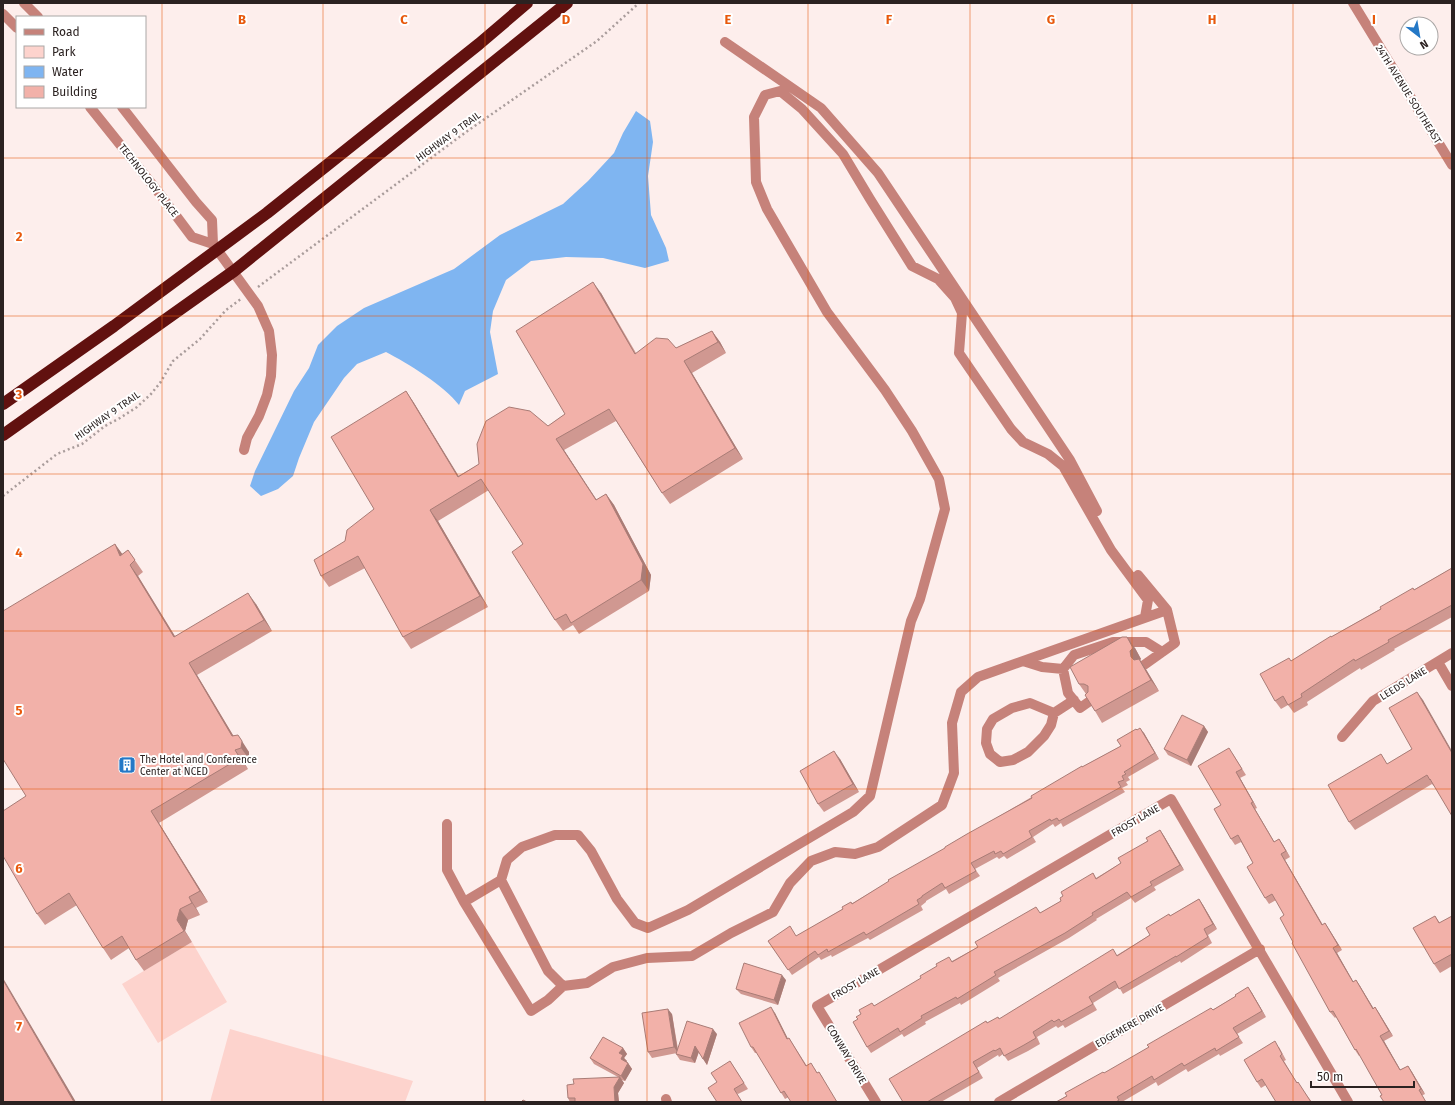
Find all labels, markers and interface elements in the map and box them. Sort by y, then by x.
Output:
text: B [238,12,246,27]
text: C [400,12,408,27]
text: D [562,12,571,27]
text: E [725,12,732,27]
text: F [886,12,893,27]
text: G [1047,12,1055,27]
text: H [1208,12,1216,27]
text: I [1372,12,1376,27]
legend [16,16,146,108]
north arrow [1399,16,1439,56]
text: Road [52,25,80,39]
street label: 24TH AVENUE SOUTHEAST [1374,42,1444,146]
text: Park [52,45,76,59]
text: Water [52,65,84,79]
text: Building [52,85,98,99]
street label: HIGHWAY 9 TRAIL [414,109,483,164]
street label: TECHNOLOGY PLACE [116,142,181,220]
text: 2 [16,229,23,244]
text: 3 [15,387,23,402]
street label: HIGHWAY 9 TRAIL [72,389,143,443]
text: 4 [15,545,23,560]
street label: LEEDS LANE [1378,665,1429,703]
text: 5 [16,703,23,718]
place label: The Hotel and Conference Center at NCED [140,754,257,778]
building icon: The Hotel and Conference Center at NCED [117,755,137,775]
street label: FROST LANE [1109,802,1162,839]
text: 6 [15,861,23,876]
street label: FROST LANE [829,965,882,1002]
street label: EDGEMERE DRIVE [1093,1001,1166,1050]
text: 7 [16,1019,22,1034]
street label: CONWAY DRIVE [824,1023,869,1086]
scale bar [1311,1063,1414,1089]
text: 50 m [1317,1070,1343,1084]

